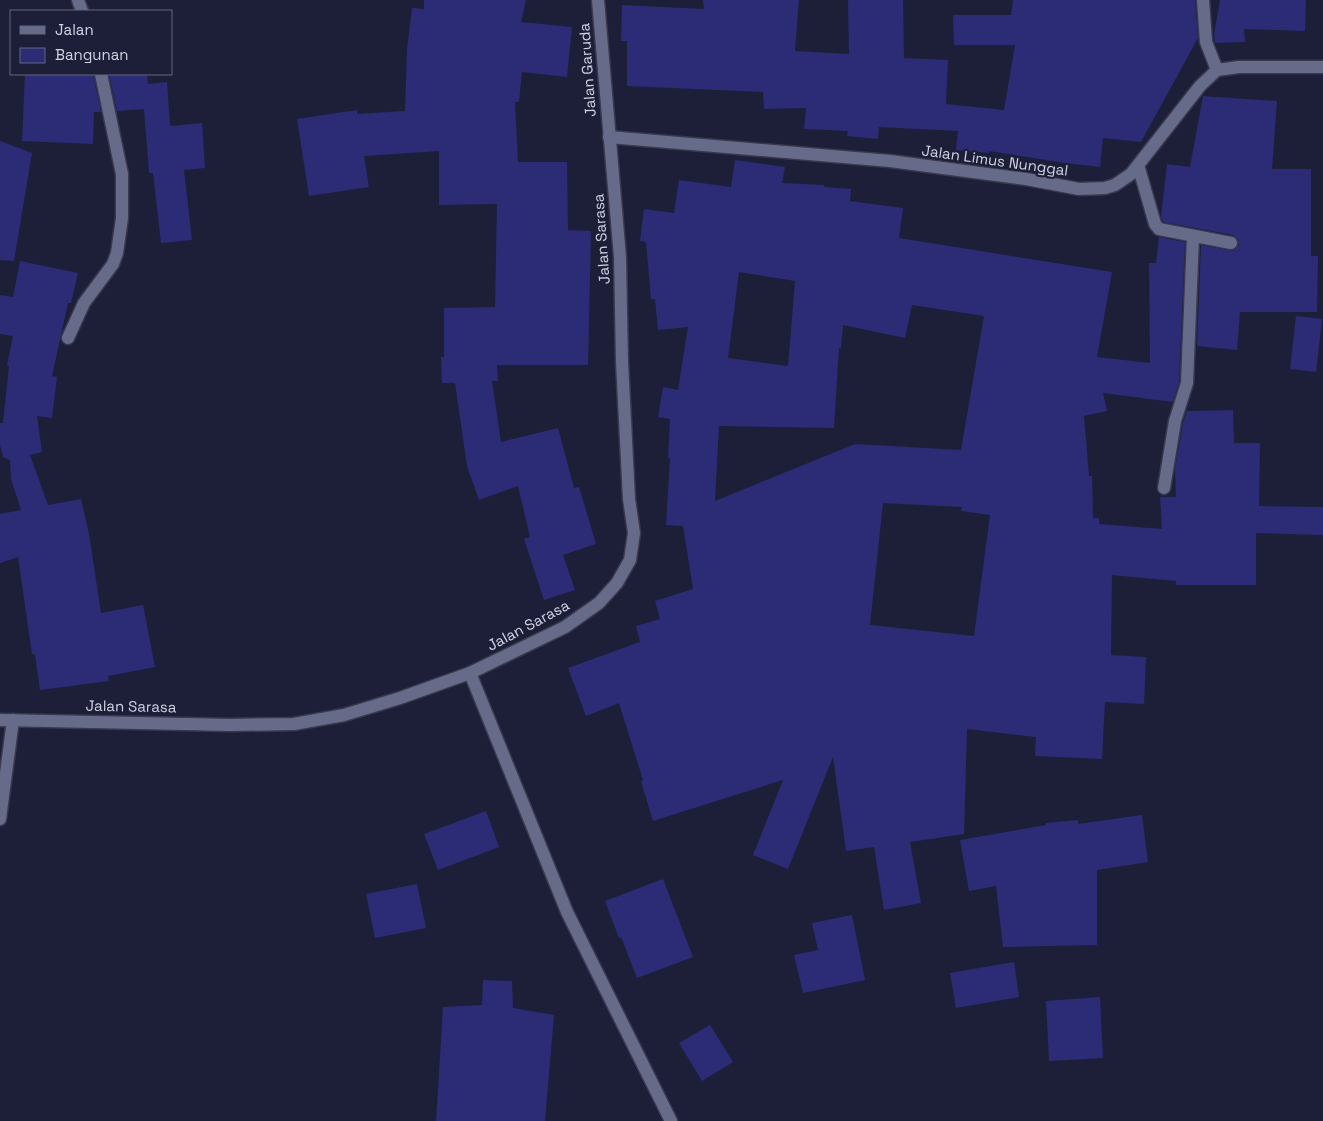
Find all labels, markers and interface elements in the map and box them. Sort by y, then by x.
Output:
legend [10,10,172,75]
text: Jalan [55,20,94,39]
street label: Jalan Garuda [574,22,600,118]
text: Bangunan [55,45,129,64]
street label: Jalan Limus Nunggal [920,140,1070,180]
street label: Jalan Sarasa [588,193,614,285]
street label: Jalan Sarasa [483,595,573,655]
street label: Jalan Sarasa [85,696,177,716]

